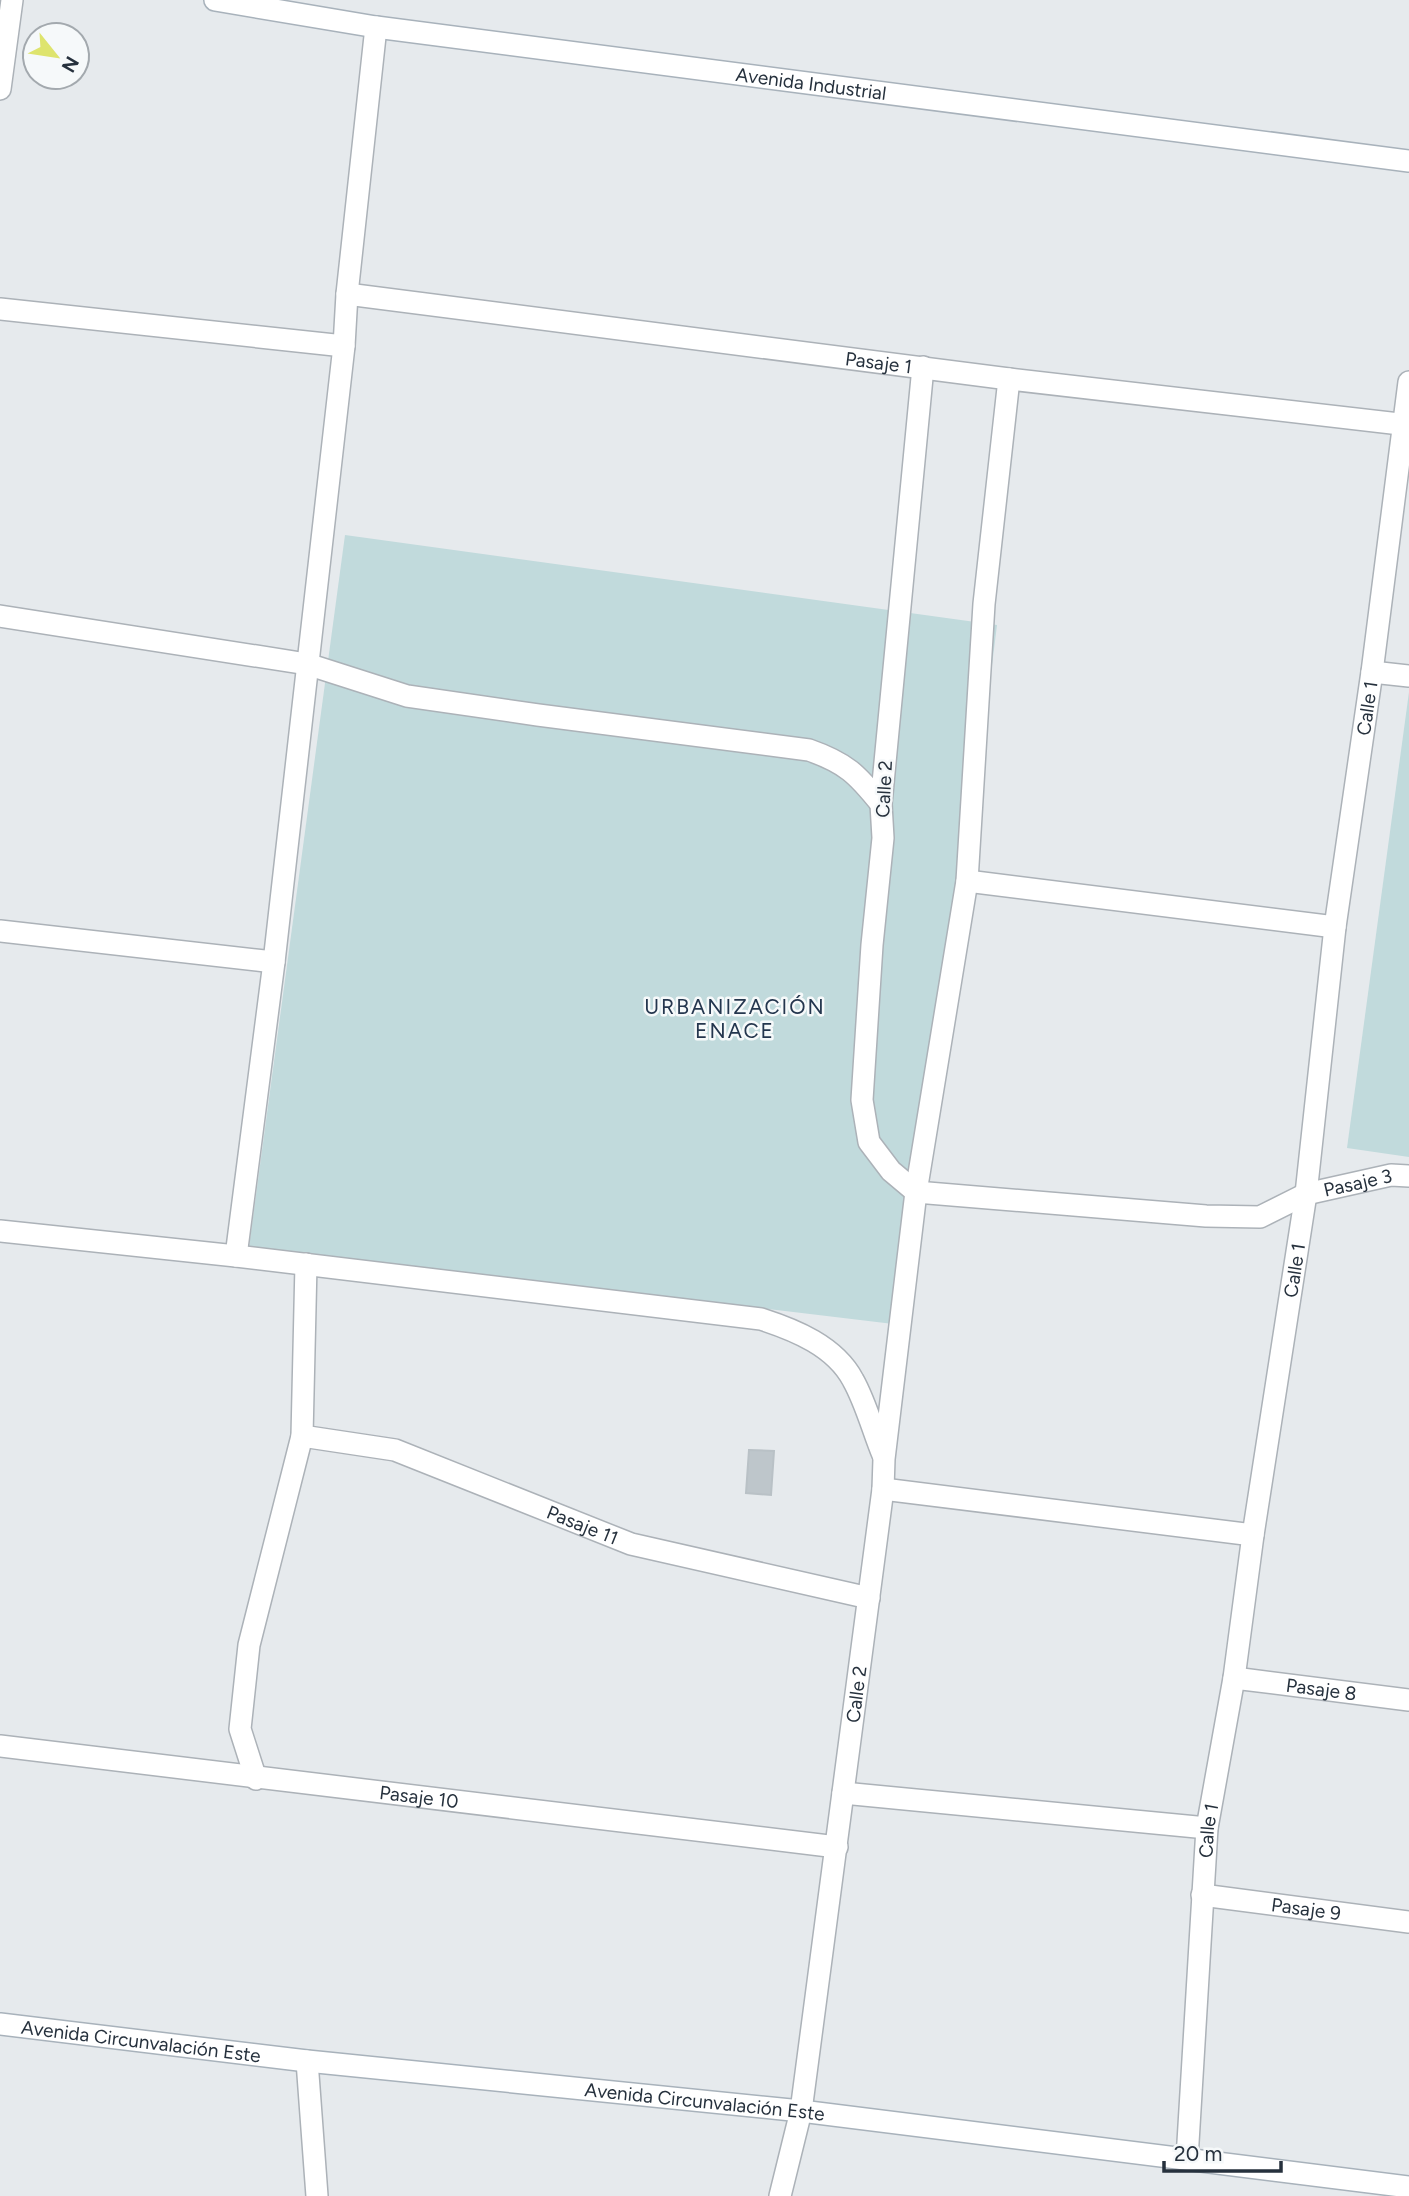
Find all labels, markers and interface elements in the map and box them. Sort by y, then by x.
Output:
north arrow [21,21,91,91]
text: N [57,52,84,76]
street label: Avenida Industrial [734,62,888,105]
street label: Pasaje 1 [844,347,913,378]
street label: Calle 1 [1351,679,1382,737]
street label: Calle 2 [871,760,897,818]
district label: URBANIZACIÓN ENACE [644,994,826,1043]
street label: Pasaje 3 [1321,1164,1394,1201]
street label: Calle 1 [1279,1242,1310,1299]
street label: Pasaje 11 [544,1500,622,1549]
street label: Calle 2 [841,1664,871,1724]
street label: Pasaje 8 [1285,1673,1358,1705]
street label: Pasaje 10 [378,1780,460,1813]
street label: Calle 1 [1194,1802,1223,1859]
street label: Pasaje 9 [1270,1893,1342,1925]
street label: Avenida Circunvalación Este [20,2015,262,2067]
street label: Avenida Circunvalación Este [584,2078,826,2125]
scale bar [1164,2130,1281,2174]
text: 20 m [1174,2141,1222,2166]

